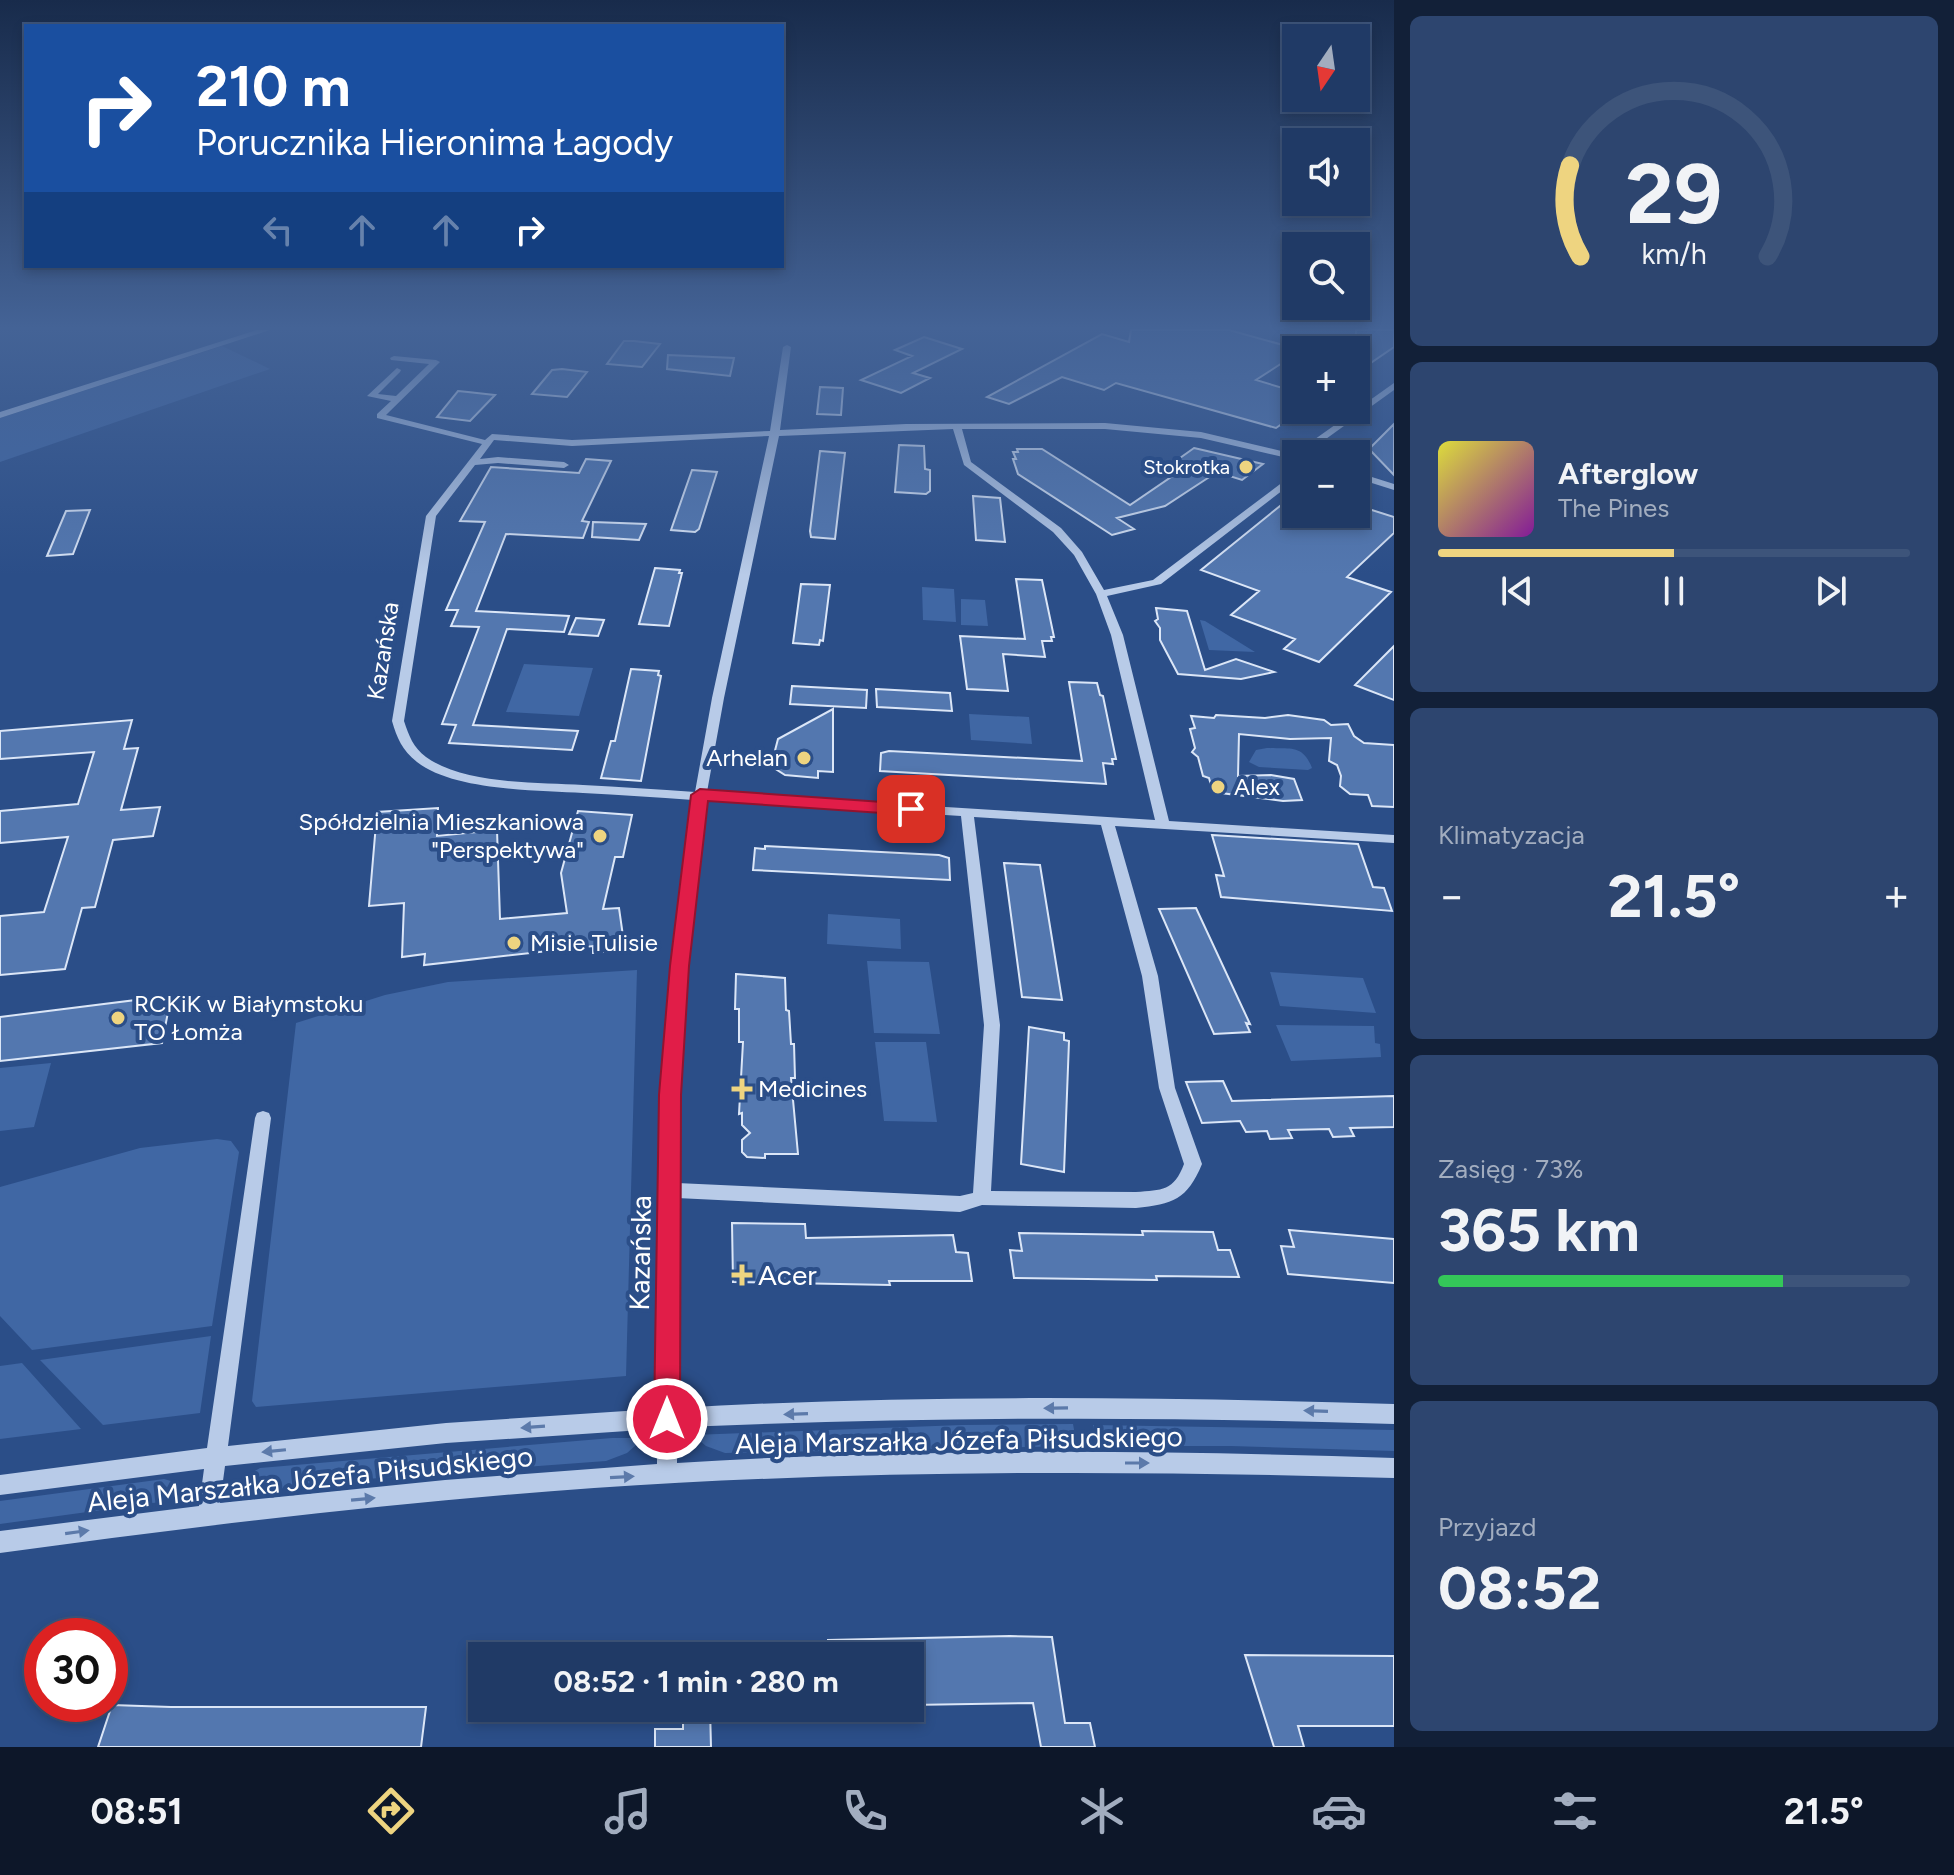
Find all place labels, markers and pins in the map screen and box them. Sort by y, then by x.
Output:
place label: Stokrotka [1143,455,1230,479]
marker: Stokrotka [1237,458,1255,476]
place label: Arhelan [706,743,788,772]
marker: Arhelan [795,749,813,767]
place label: Alex [1234,772,1281,801]
pin [877,775,945,843]
marker: Alex [1209,778,1227,796]
place label: Spółdzielnia Mieszkaniowa "Perspektywa" [299,807,584,864]
marker: Spółdzielnia Mieszkaniowa "Perspektywa" [591,827,609,845]
place label: Misie Tulisie [530,928,658,957]
marker: Misie Tulisie [505,934,523,952]
place label: RCKiK w Białymstoku TO Łomża [134,989,363,1046]
marker: RCKiK w Białymstoku TO Łomża [109,1009,127,1027]
place label: Medicines [758,1074,867,1103]
marker: Medicines [733,1080,751,1098]
place label: Acer [758,1258,817,1292]
marker: Acer [733,1266,751,1284]

